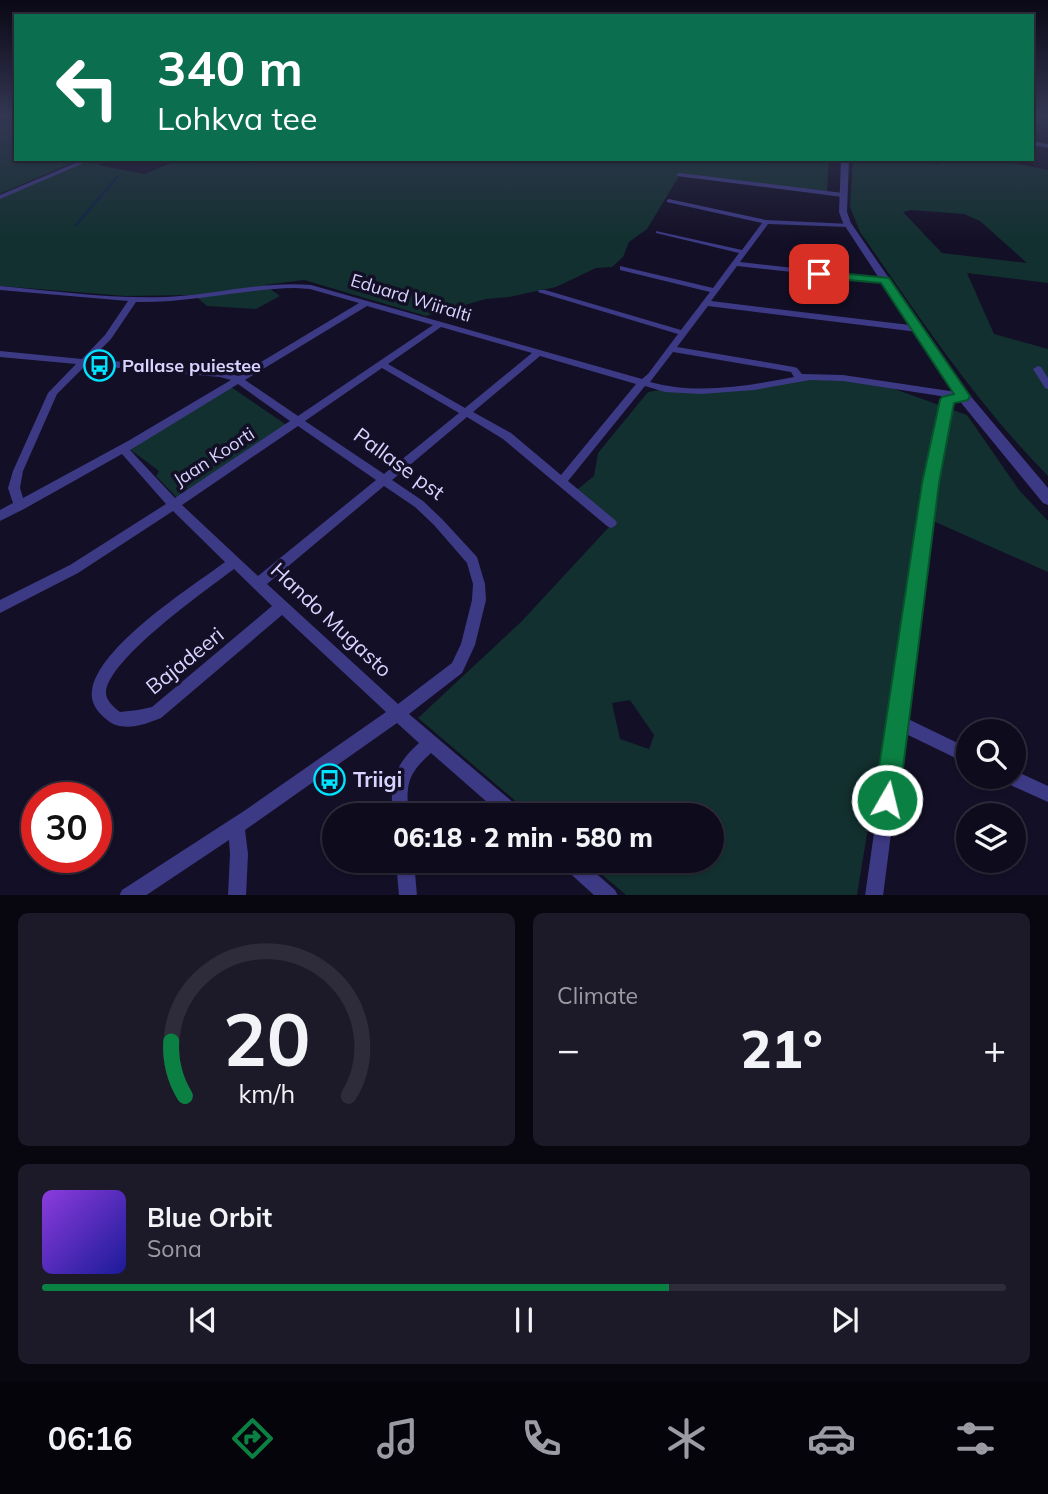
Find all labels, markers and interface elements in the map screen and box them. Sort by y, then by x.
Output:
text: 340 m [157,37,303,98]
icon: left [42,42,133,133]
text: Lohkva tee [157,98,317,138]
pin [789,244,849,304]
icon: arrive [800,255,838,293]
street label: Eduard Wiiralti [348,268,474,327]
bus stop icon: Pallase puiestee [82,349,116,383]
place label: Pallase puiestee [122,354,261,377]
street label: Jaan Koorti [169,422,259,491]
street label: Pallase pst [349,422,450,505]
street label: Hando Mugasto [266,557,398,682]
street label: Bajadeeri [140,621,229,699]
map controls [956,719,1026,873]
button: search [956,719,1026,789]
bus stop icon: Triigi [313,763,347,797]
position arrow [850,763,924,837]
place label: Triigi [353,766,402,792]
speed limit sign: 30 [21,782,112,873]
button: layers [956,803,1026,873]
text: 06:18 · 2 min · 580 m [393,821,653,854]
text: Climate [557,981,638,1010]
text: 20 [223,993,310,1084]
text: 21° [740,1016,823,1081]
text: − [557,1025,580,1073]
text: + [983,1025,1006,1073]
text: km/h [238,1077,295,1108]
text: Blue Orbit [147,1201,272,1234]
text: Sona [147,1234,202,1263]
icon: previous [184,1301,222,1339]
icon: pause [505,1301,543,1339]
icon: next [826,1301,864,1339]
icon: directions [228,1414,277,1463]
icon: music [373,1414,422,1463]
icon: phone [517,1414,566,1463]
icon: climate [662,1414,711,1463]
icon: car [807,1414,856,1463]
icon: filters [951,1414,1000,1463]
text: 06:16 [48,1418,133,1458]

